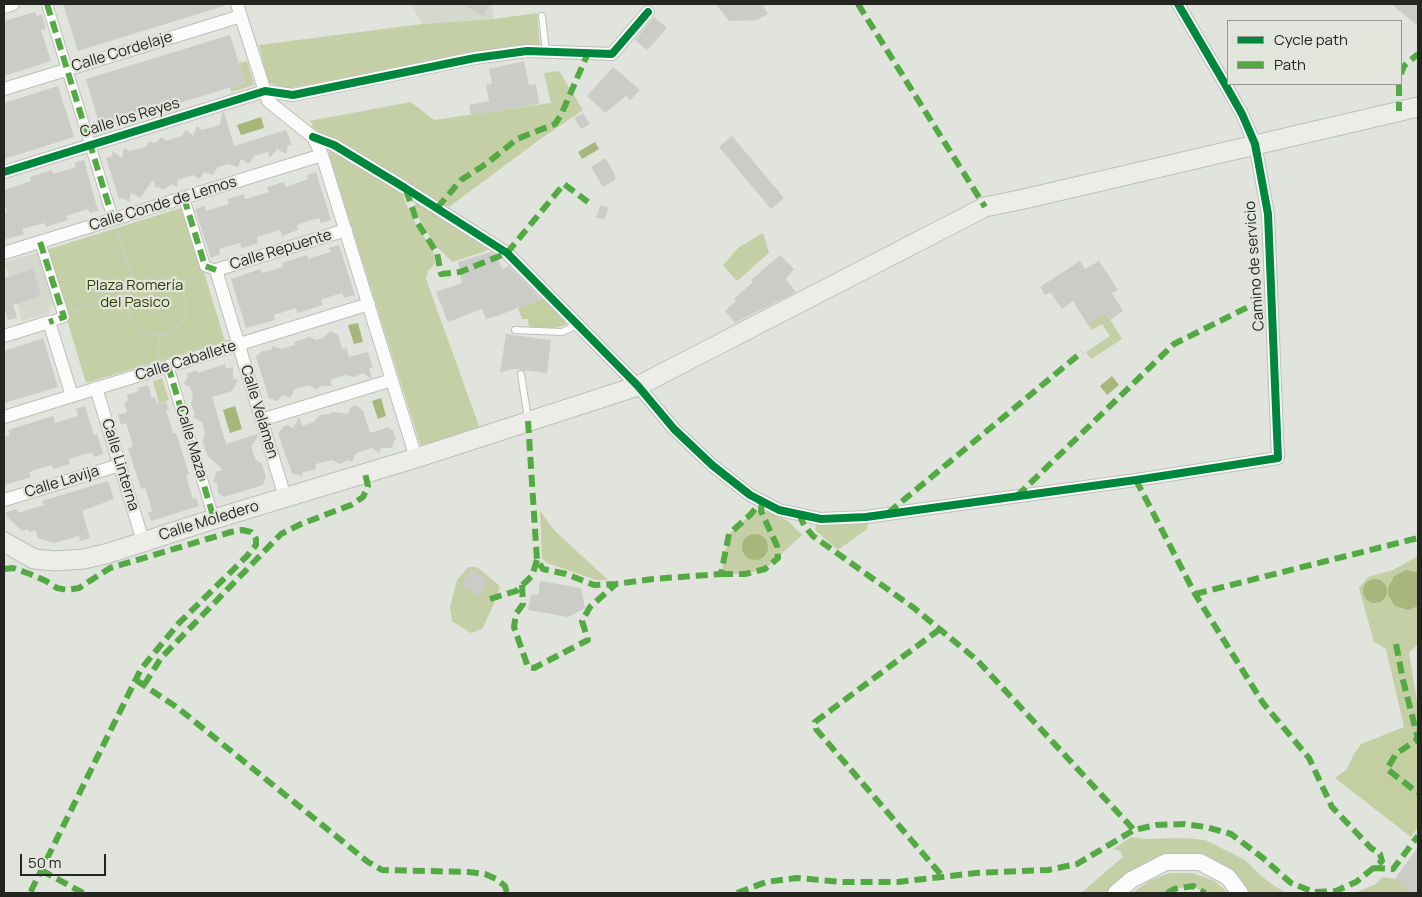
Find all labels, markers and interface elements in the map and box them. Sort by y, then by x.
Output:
legend [1227,20,1402,85]
street label: Calle Cordelaje [69,28,175,76]
text: Cycle path [1274,29,1348,50]
text: Path [1274,54,1306,75]
street label: Calle los Reyes [78,94,182,142]
street label: Calle Conde de Lemos [87,173,239,235]
street label: Camino de servicio [1241,200,1269,332]
street label: Calle Repuente [228,226,334,274]
park label: Plaza Romería del Pasico [87,277,183,312]
street label: Calle Caballete [133,337,239,385]
street label: Calle Velámen [236,363,282,461]
street label: Calle Maza [171,404,211,480]
street label: Calle Linterna [98,417,142,513]
street label: Calle Lavija [23,462,101,502]
street label: Calle Moledero [157,497,261,545]
scale bar [22,844,109,876]
text: 50 m [28,852,62,873]

